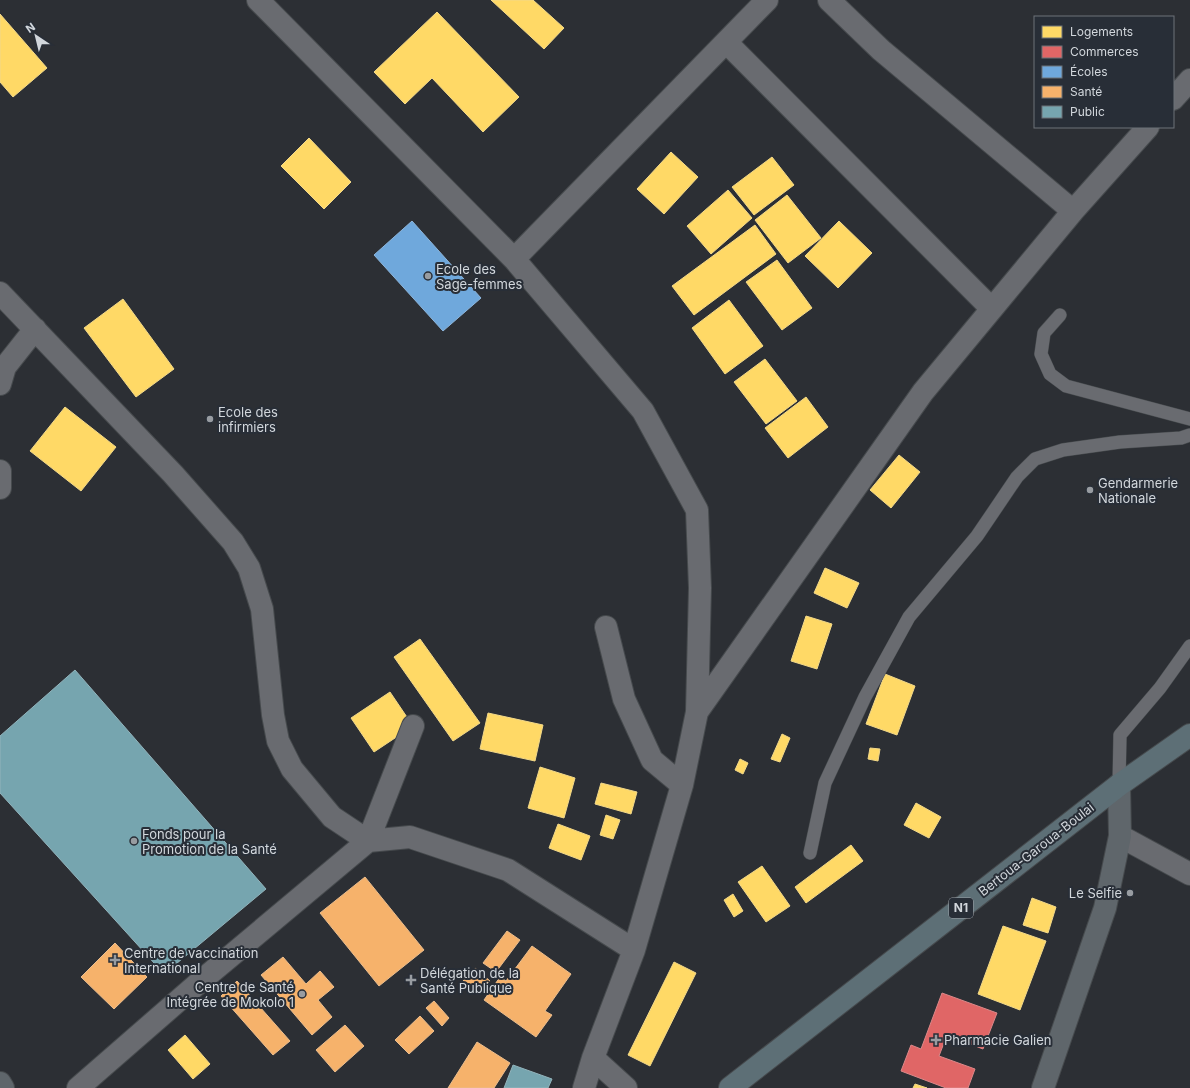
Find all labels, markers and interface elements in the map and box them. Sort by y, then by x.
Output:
north arrow [16,16,56,56]
legend [1034,16,1174,128]
text: N [23,20,38,36]
text: Logements [1070,24,1133,39]
text: Commerces [1070,44,1138,59]
text: Écoles [1070,64,1108,79]
text: Santé [1070,84,1102,99]
text: Public [1070,104,1105,119]
place label: Ecole des Sage-femmes [436,261,523,292]
marker: Ecole des Sage-femmes [423,271,433,281]
place label: Ecole des infirmiers [218,404,278,435]
marker: Ecole des infirmiers [205,414,215,424]
place label: Gendarmerie Nationale [1098,475,1178,506]
marker: Gendarmerie Nationale [1085,485,1095,495]
street label: Bertoua-Garoua-Boulai [975,799,1097,899]
place label: Fonds pour la Promotion de la Santé [142,826,277,857]
marker: Fonds pour la Promotion de la Santé [129,836,139,846]
place label: Le Selfie [1069,885,1122,901]
marker: Le Selfie [1125,888,1135,898]
road number: N1 [949,898,973,918]
place label: Centre de vaccination International [124,945,259,976]
marker: Centre de vaccination International [109,954,121,966]
place label: Délégation de la Santé Publique [420,965,519,996]
marker: Délégation de la Santé Publique [405,974,417,986]
place label: Centre de Santé Intégrée de Mokolo 1 [166,979,294,1010]
marker: Centre de Santé Intégrée de Mokolo 1 [297,989,307,999]
place label: Pharmacie Galien [944,1032,1051,1048]
marker: Pharmacie Galien [931,1035,941,1045]

